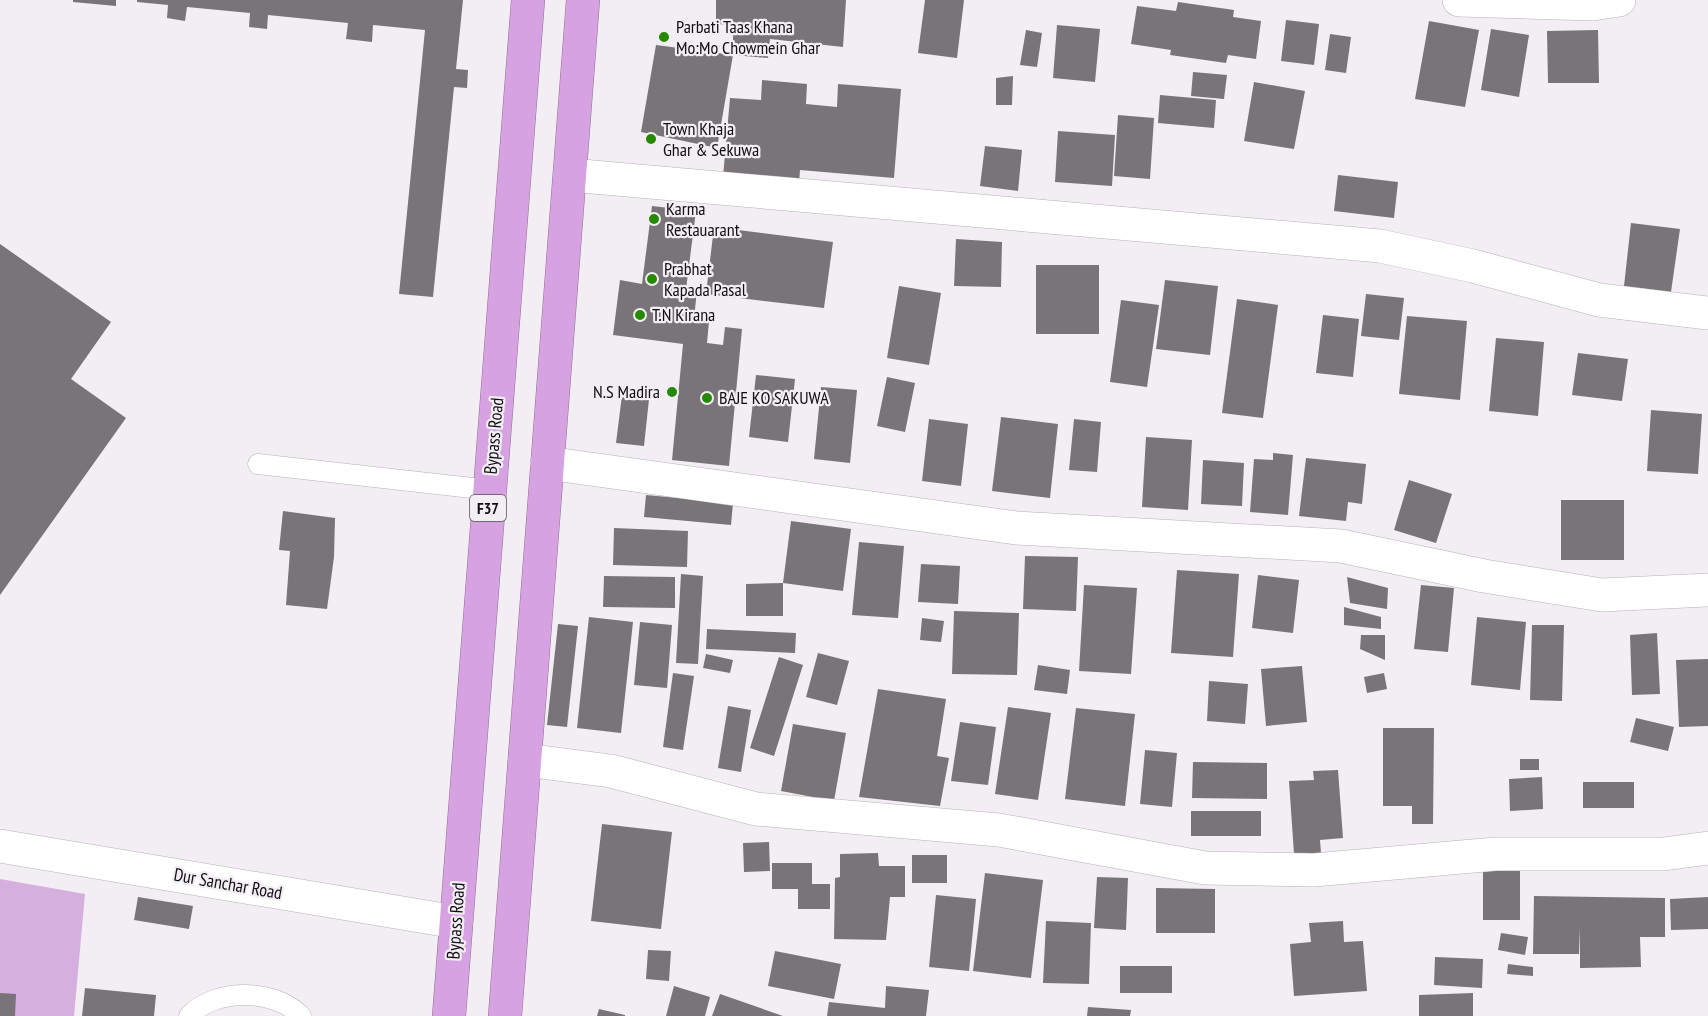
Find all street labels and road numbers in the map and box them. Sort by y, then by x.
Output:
street label: Bypass Road [479,397,508,475]
road number: F37 [470,495,506,521]
street label: Dur Sanchar Road [172,863,284,904]
street label: Bypass Road [441,882,470,960]

